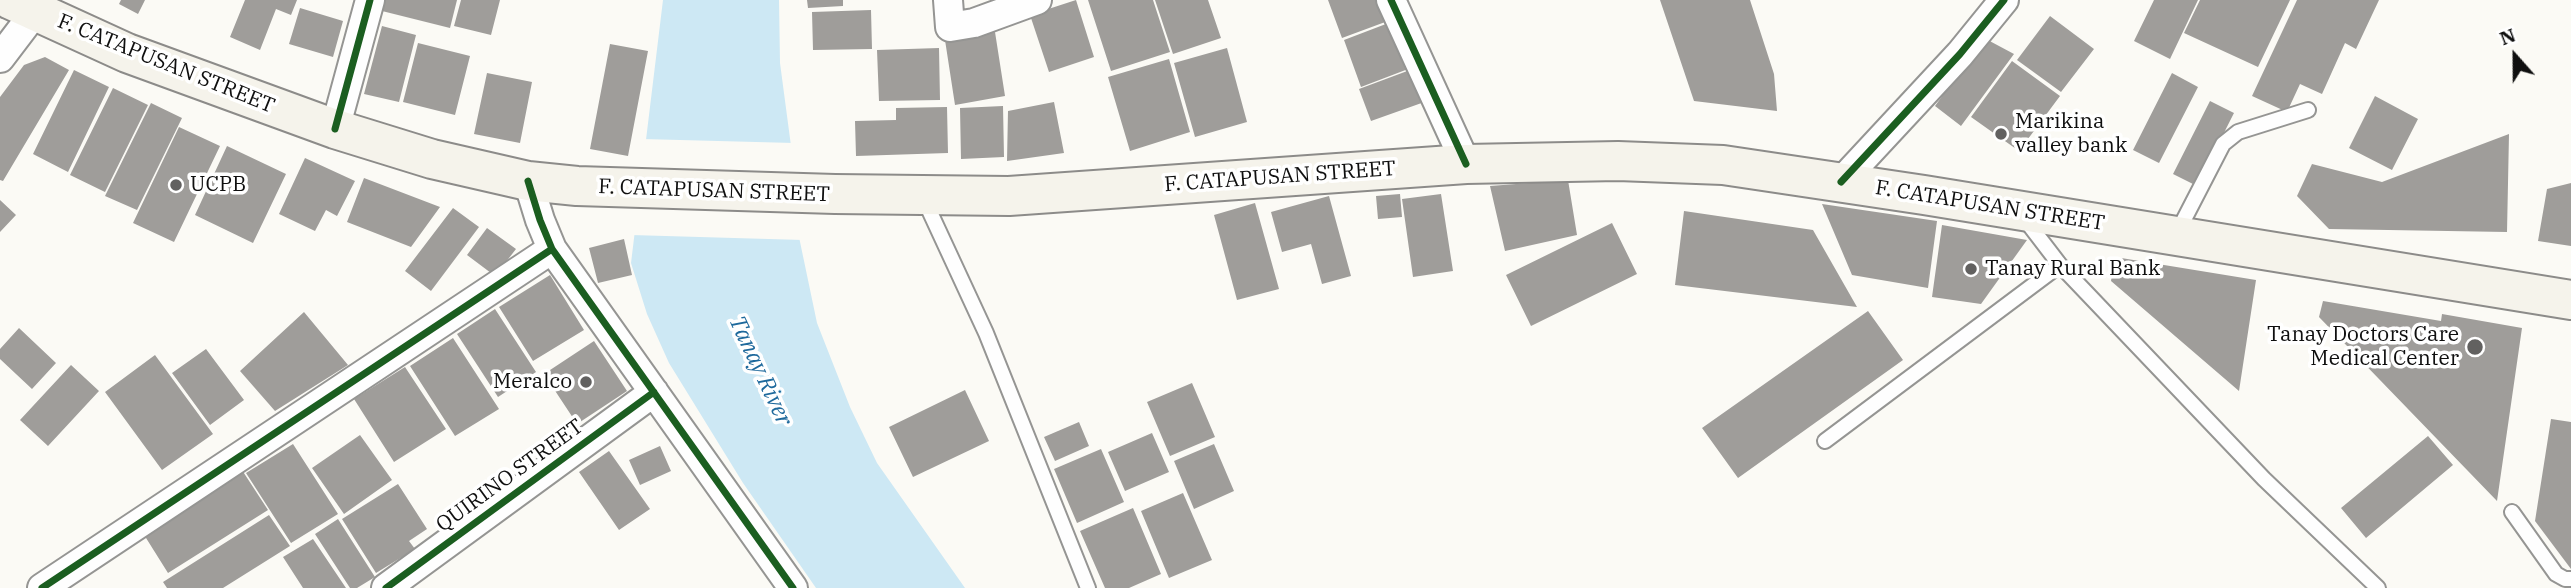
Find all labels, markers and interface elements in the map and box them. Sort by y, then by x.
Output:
street label: F. CATAPUSAN STREET [54,9,278,119]
north arrow [2480,21,2550,91]
text: N [2496,22,2519,50]
place label: Marikina valley bank [2015,109,2127,159]
marker: Marikina valley bank [1993,126,2009,142]
street label: F. CATAPUSAN STREET [1163,156,1397,198]
place label: UCPB [190,172,246,198]
street label: F. CATAPUSAN STREET [598,174,830,208]
street label: F. CATAPUSAN STREET [1874,175,2106,237]
marker: UCPB [168,177,184,193]
place label: Tanay Rural Bank [1985,256,2160,282]
marker: Tanay Rural Bank [1963,261,1979,277]
water label: Tanay River [723,312,797,430]
place label: Tanay Doctors Care Medical Center [2267,322,2459,372]
marker: Tanay Doctors Care Medical Center [2465,337,2485,357]
place label: Meralco [493,369,572,395]
marker: Meralco [578,374,594,390]
street label: QUIRINO STREET [431,414,589,538]

